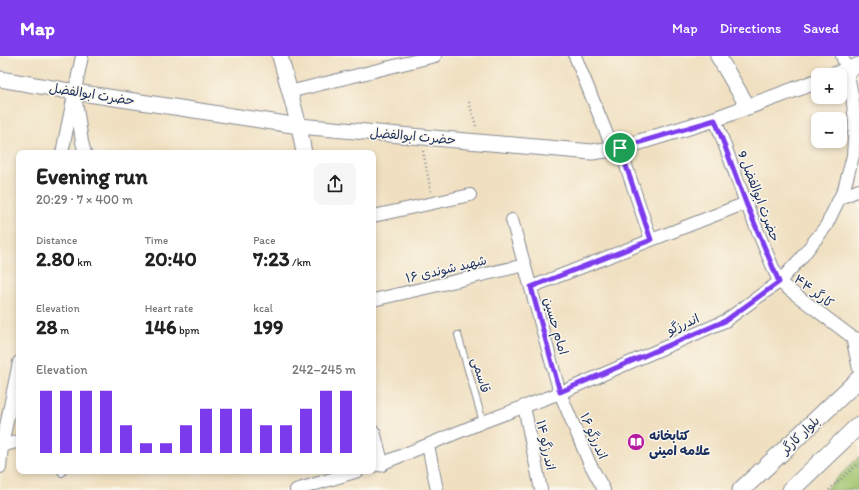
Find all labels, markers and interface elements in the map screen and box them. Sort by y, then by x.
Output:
text: Map [20,17,55,40]
text: Map [672,20,698,37]
text: Directions [720,20,781,37]
text: Saved [803,20,839,37]
map controls [811,68,847,148]
button: + [811,68,847,104]
street label: حضرت ابوالفضل [48,80,136,109]
button: − [811,112,847,148]
street label: حضرت ابوالفضل [369,125,457,148]
pin [603,131,637,165]
icon: arrive [609,137,631,159]
street label: حضرت ابوالفضل 9 [734,148,783,244]
text: Evening run [36,163,148,190]
button: share [314,163,356,205]
text: 20:29 · 7 × 400 m [36,192,133,207]
text: Distance [36,234,77,247]
text: Time [145,234,168,247]
text: Pace [253,234,275,247]
text: 2.80 [36,247,75,271]
text: 20:40 [145,247,197,271]
text: 7:23 [253,247,290,271]
street label: شهید شوندی ۱۶ [404,252,488,287]
text: km [75,256,92,269]
text: /km [290,256,311,269]
street label: کارگر ۴۴ [791,271,837,312]
street label: امام حسین [538,296,571,357]
text: Elevation [36,302,80,315]
text: Heart rate [145,302,193,315]
text: kcal [253,302,273,315]
street label: اندرزگو [664,311,702,339]
text: 28 [36,315,57,339]
text: 146 [145,315,177,339]
text: 199 [253,315,284,339]
text: m [57,324,69,337]
text: bpm [177,324,199,337]
street label: قاسمی [467,356,493,395]
text: Elevation [36,362,88,377]
text: 242–245 m [292,362,356,377]
street label: اندرزگو ۱۶ [576,410,611,462]
street label: بلوار کارگر [777,413,823,459]
street label: اندرزگو ۱۴ [532,418,559,472]
place label: کتابخانه علامه امینی [649,428,711,459]
library icon: کتابخانه علامه امینی [626,432,646,452]

